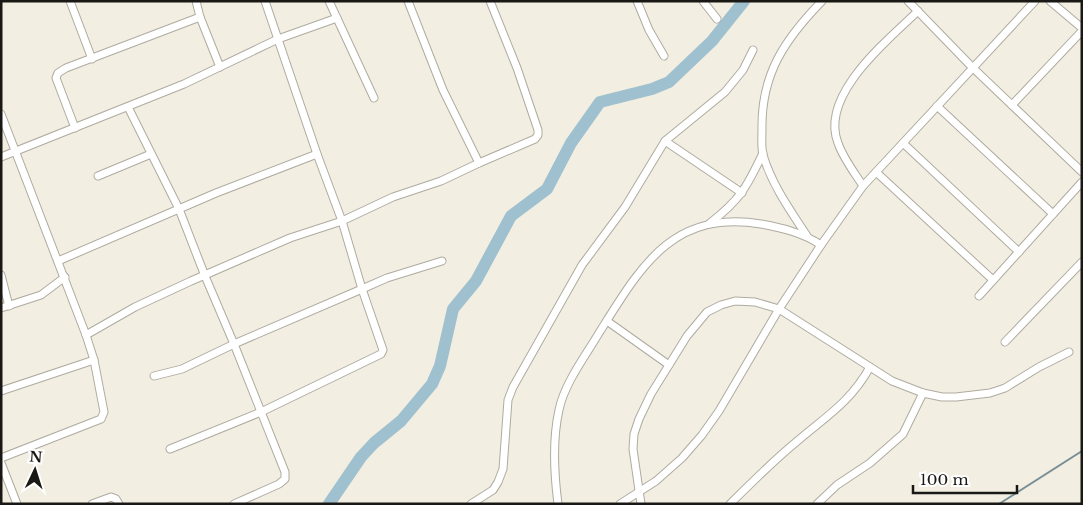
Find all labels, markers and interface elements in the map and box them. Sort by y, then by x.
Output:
north arrow [10,445,60,495]
text: N [29,448,43,466]
scale bar [913,462,1017,494]
text: 100 m [920,470,969,489]

